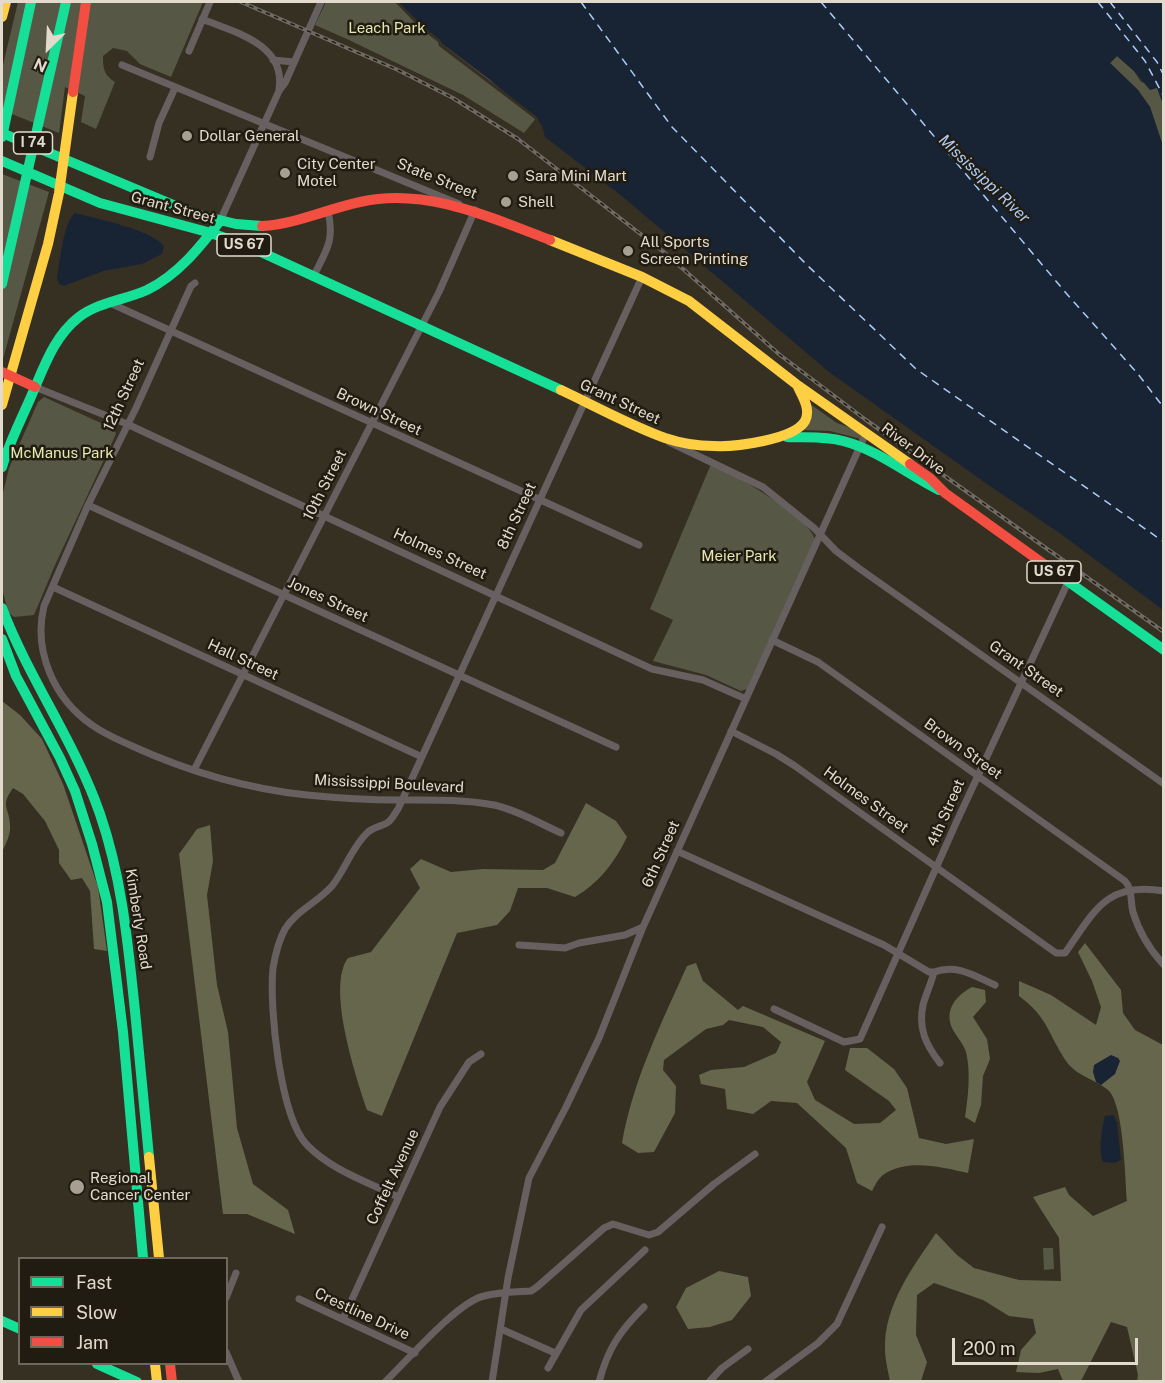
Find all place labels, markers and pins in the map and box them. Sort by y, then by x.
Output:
place label: Dollar General [199,127,300,145]
marker: Dollar General [180,129,194,143]
place label: City Center Motel [297,155,376,190]
marker: City Center Motel [278,166,292,180]
place label: Sara Mini Mart [525,167,627,185]
marker: Sara Mini Mart [506,169,520,183]
place label: Shell [518,193,554,211]
marker: Shell [499,195,513,209]
place label: All Sports Screen Printing [640,233,748,268]
marker: All Sports Screen Printing [621,244,635,258]
place label: Regional Cancer Center [90,1169,190,1204]
marker: Regional Cancer Center [68,1178,86,1196]

